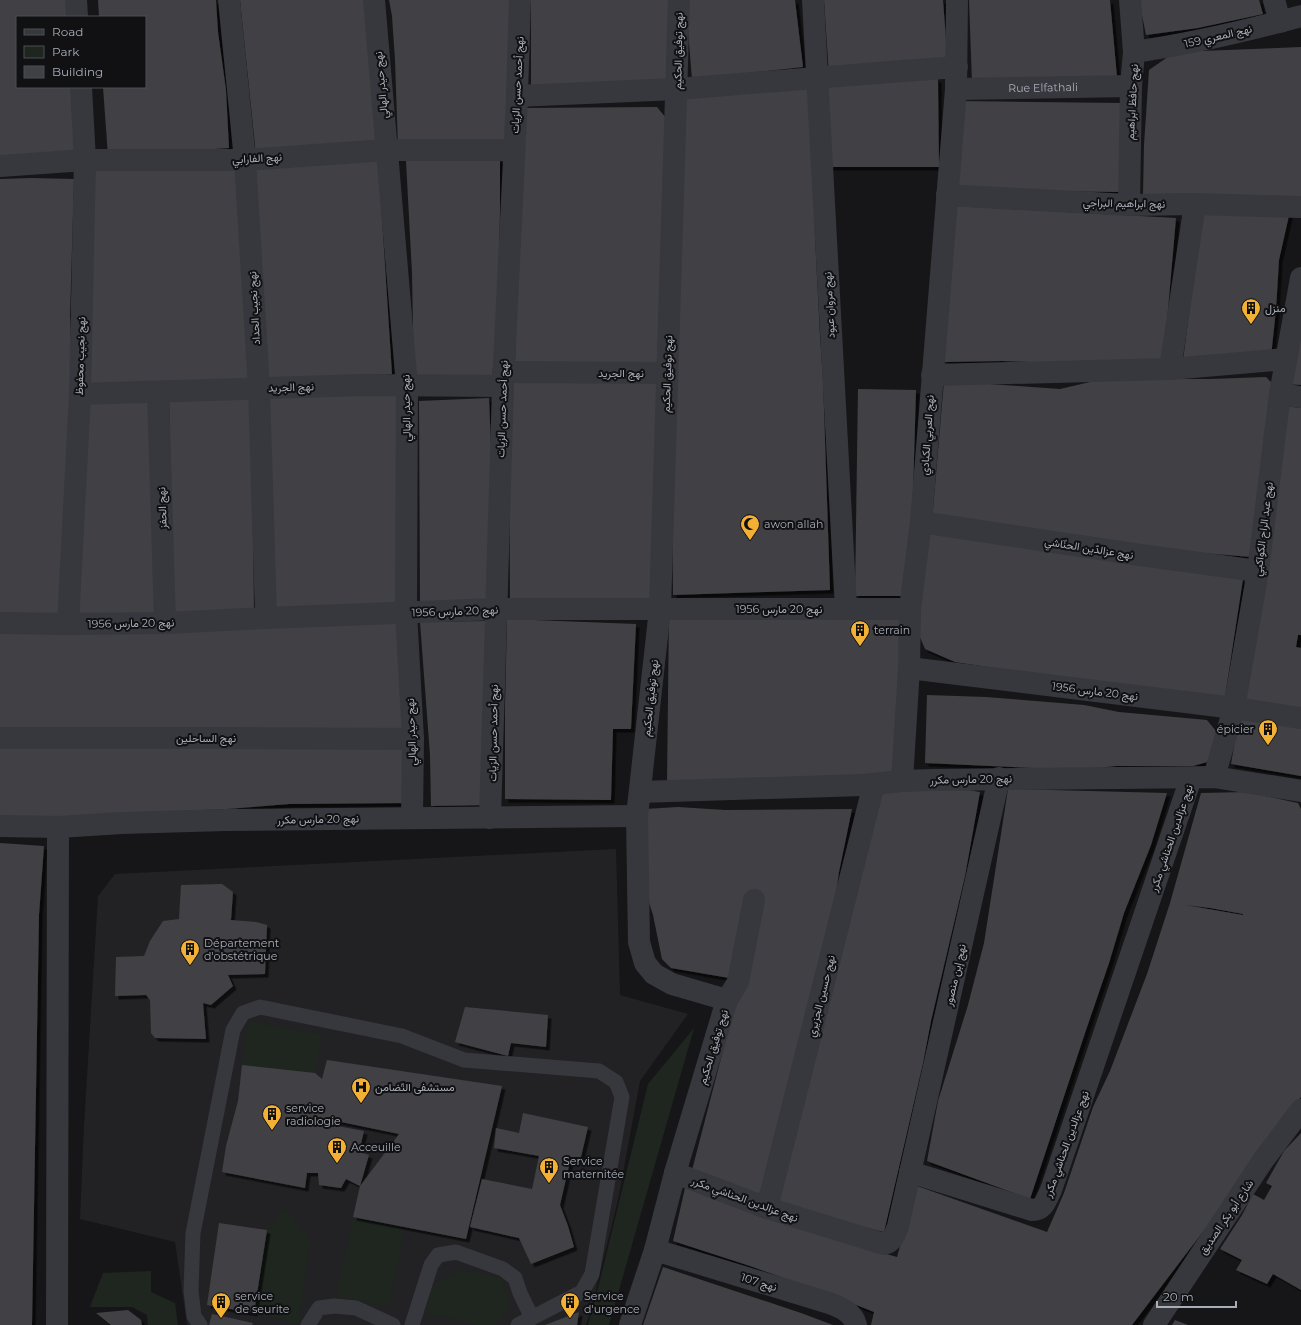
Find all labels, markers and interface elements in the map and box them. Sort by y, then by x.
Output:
street label: نهج توفيق الحكيم [670,12,687,90]
legend [16,16,146,88]
street label: نهج المعري 159 [1183,21,1254,54]
text: Road [52,24,83,39]
street label: نهج أحمد حسن الزيات [507,36,528,134]
text: Park [52,44,80,59]
street label: نهج حيدر الهالي [371,51,394,119]
text: Building [52,64,103,79]
street label: نهج حافظ ابراهيم [1123,64,1142,140]
street label: Rue Elfathali [1008,80,1078,95]
street label: نهج الفارابي [232,150,283,169]
street label: نهج ابراهيم البراجي [1083,195,1165,214]
street label: نهج نجيب الحداد [245,271,264,345]
street label: نهج مروان عبود [820,271,839,339]
building icon: منزل [1240,297,1262,325]
place label: منزل [1265,301,1286,315]
street label: نهج نجيب محفوظ [72,316,89,396]
street label: نهج توفيق الحكيم [659,335,676,413]
street label: نهج أحمد حسن الزيات [493,360,512,458]
street label: نهج الجريد [598,366,644,381]
street label: نهج حيدر الهالي [398,374,417,442]
street label: نهج الجريد [268,379,314,396]
street label: نهج العربي الكبادي [917,394,940,476]
street label: نهج عبد الراح الكواكبي [1250,481,1279,577]
street label: نهج الحفز [154,487,171,530]
mosque icon: awon allah [739,513,761,541]
place label: awon allah [764,517,823,531]
street label: نهج عزالدّين الحنّاشي [1043,534,1135,565]
street label: نهج 20 مارس 1956 [411,602,499,621]
street label: نهج 20 مارس 1956 [736,602,822,617]
street label: نهج 20 مارس 1956 [88,615,174,632]
building icon: terrain [849,619,871,647]
place label: terrain [874,623,910,637]
street label: نهج توفيق الحكيم [639,659,662,737]
street label: نهج 20 مارس 1956 [1051,679,1139,704]
street label: نهج أحمد حسن الزيات [485,684,502,782]
street label: نهج حيدر الهالي [403,698,422,766]
building icon: épicier [1257,718,1279,746]
place label: épicier [1217,722,1254,736]
street label: نهج الساحلين [176,731,236,746]
street label: نهج 20 مارس مكرر [929,771,1012,788]
street label: نهج عزالدين الحناشي مكرر [1146,783,1199,895]
street label: نهج 20 مارس مكرر [276,811,359,828]
place label: Département d'obstétrique [204,936,280,963]
building icon: Département d'obstétrique [179,938,201,966]
street label: نهج إبن منصور [941,943,970,1009]
street label: نهج حسين الجزيري [804,953,841,1039]
street label: نهج توفيق الحكيم [695,1008,732,1086]
hospital icon: مستشفى التّضامن [350,1076,372,1104]
place label: مستشفى التّضامن [375,1080,455,1094]
street label: نهج عزالدين الحناشي مكرر [1040,1089,1095,1201]
place label: service radiologie [286,1101,341,1128]
building icon: service radiologie [261,1103,283,1131]
building icon: Acceuille [326,1136,348,1164]
place label: Acceuille [351,1140,401,1154]
place label: Service maternitée [563,1154,625,1181]
building icon: Service maternitée [538,1156,560,1184]
street label: نهج عزالدين الحناشي مكرر [688,1173,800,1228]
street label: شارع أبو بكر الصديق [1196,1177,1257,1258]
street label: نهج 107 [739,1270,779,1295]
scale bar [1157,1283,1236,1309]
place label: service de seurite [235,1289,290,1316]
place label: Service d'urgence [584,1289,640,1316]
text: 20 m [1163,1289,1194,1304]
building icon: service de seurite [210,1291,232,1319]
building icon: Service d'urgence [559,1291,581,1319]

